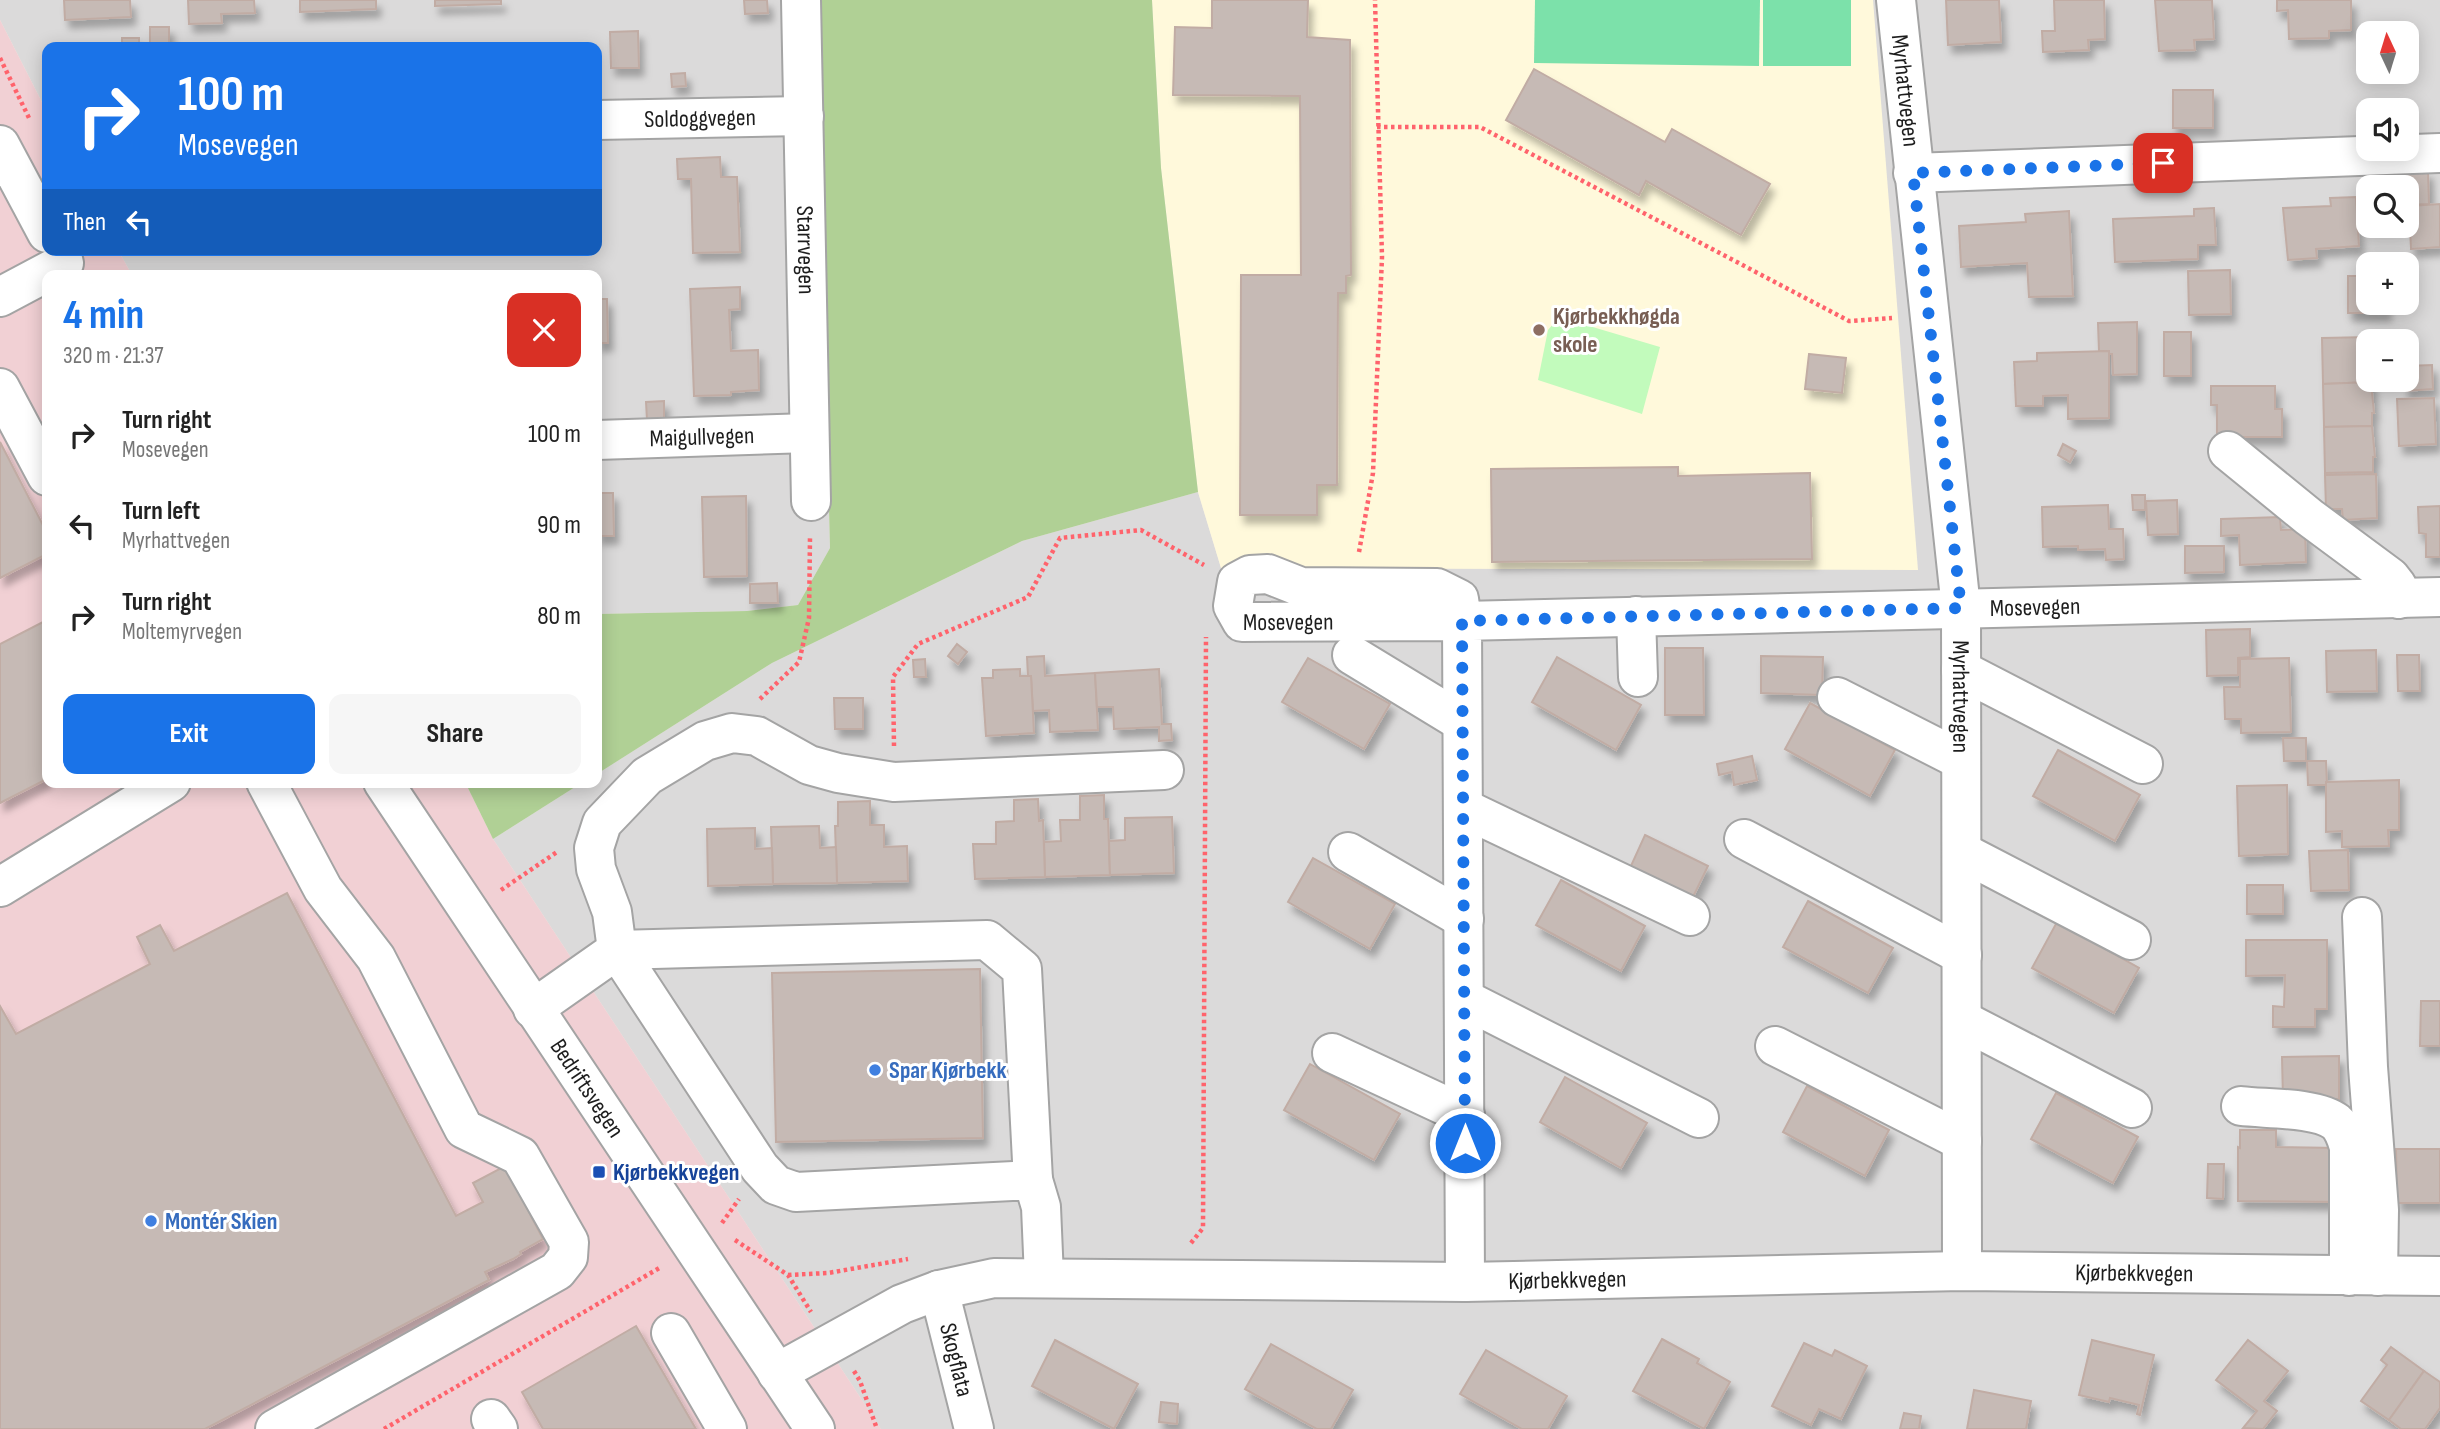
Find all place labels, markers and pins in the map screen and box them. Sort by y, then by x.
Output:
pin [2133,133,2193,193]
place label: Kjørbekkhøgda skole [1553,302,1680,359]
marker: Kjørbekkhøgda skole [1531,322,1547,338]
place label: Spar Kjørbekk [889,1056,1007,1085]
marker: Spar Kjørbekk [867,1062,883,1078]
place label: Kjørbekkvegen [613,1158,739,1187]
marker: Kjørbekkvegen [591,1164,607,1180]
place label: Montér Skien [165,1207,277,1236]
marker: Montér Skien [143,1213,159,1229]

